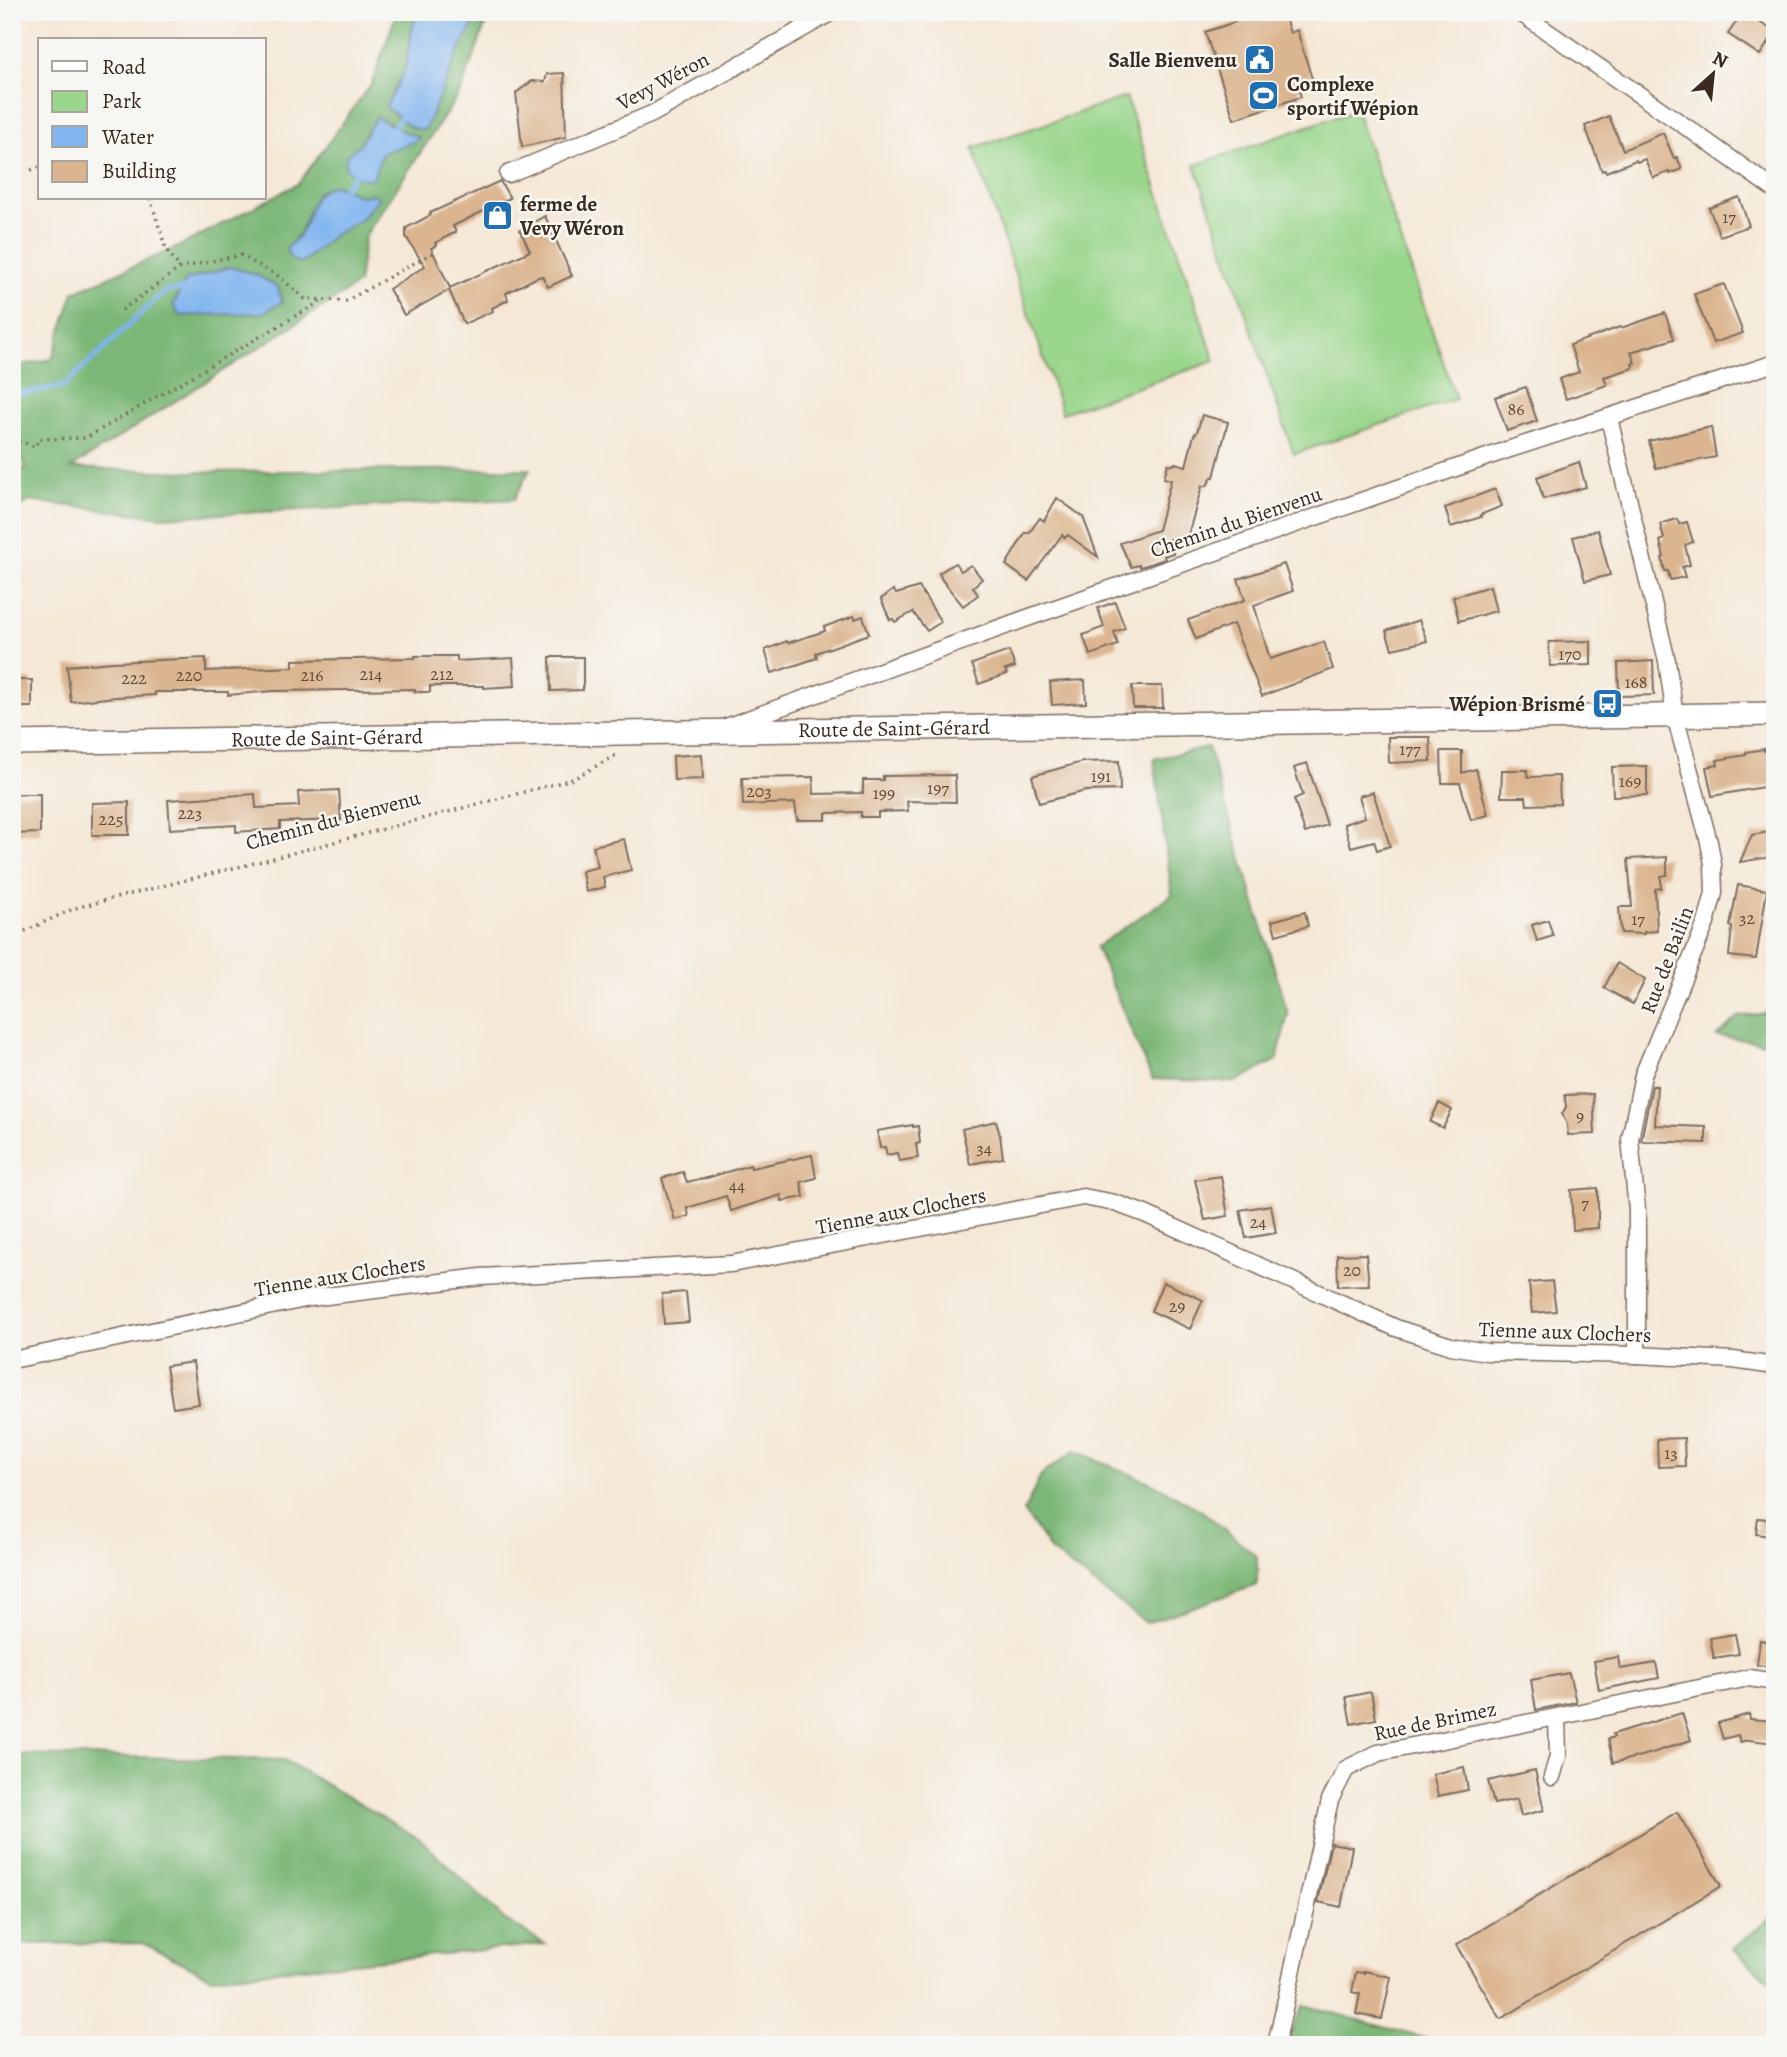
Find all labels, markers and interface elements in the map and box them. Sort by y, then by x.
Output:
legend [38,38,266,200]
north arrow [1678,38,1748,108]
public building icon: Salle Bienvenu [1243,43,1277,77]
street label: Vevy Wéron [611,45,714,117]
text: N [1708,45,1732,75]
place label: Salle Bienvenu [1109,46,1238,74]
text: Road [102,53,146,81]
place label: Complexe sportif Wépion [1287,70,1419,122]
sports icon: Complexe sportif Wépion [1247,79,1281,113]
text: Park [102,87,142,115]
text: Water [101,123,154,151]
text: Building [102,157,177,185]
place label: ferme de Vevy Wéron [519,190,624,242]
shop icon: ferme de Vevy Wéron [480,199,514,233]
house number: 17 [1722,205,1736,229]
house number: 86 [1507,397,1525,421]
street label: Chemin du Bienvenu [1146,479,1326,564]
house number: 170 [1558,642,1582,666]
house number: 214 [360,662,382,686]
house number: 212 [430,662,454,686]
house number: 220 [176,663,202,687]
house number: 216 [300,663,324,687]
house number: 222 [121,666,147,690]
house number: 168 [1624,670,1648,694]
bus stop icon: Wépion Brismé [1591,687,1625,721]
place label: Wépion Brismé [1448,690,1585,718]
street label: Route de Saint-Gérard [798,713,991,744]
street label: Route de Saint-Gérard [231,722,424,753]
house number: 177 [1399,737,1421,761]
house number: 191 [1091,764,1111,788]
house number: 169 [1619,769,1641,793]
house number: 197 [927,776,949,800]
house number: 203 [746,779,772,803]
house number: 199 [873,781,895,805]
street label: Chemin du Bienvenu [243,783,424,857]
house number: 223 [178,801,202,825]
house number: 225 [99,807,123,831]
street label: Rue de Bailin [1634,902,1700,1018]
house number: 32 [1739,906,1755,930]
house number: 17 [1631,907,1645,931]
house number: 9 [1576,1104,1584,1128]
house number: 34 [976,1136,992,1160]
house number: 44 [729,1173,745,1197]
street label: Tienne aux Clochers [814,1181,988,1241]
house number: 7 [1581,1191,1589,1215]
house number: 24 [1250,1210,1266,1234]
street label: Tienne aux Clochers [252,1249,428,1303]
house number: 20 [1343,1258,1361,1282]
house number: 29 [1169,1294,1185,1318]
street label: Tienne aux Clochers [1478,1315,1652,1349]
house number: 13 [1664,1441,1678,1465]
street label: Rue de Brimez [1371,1694,1499,1748]

